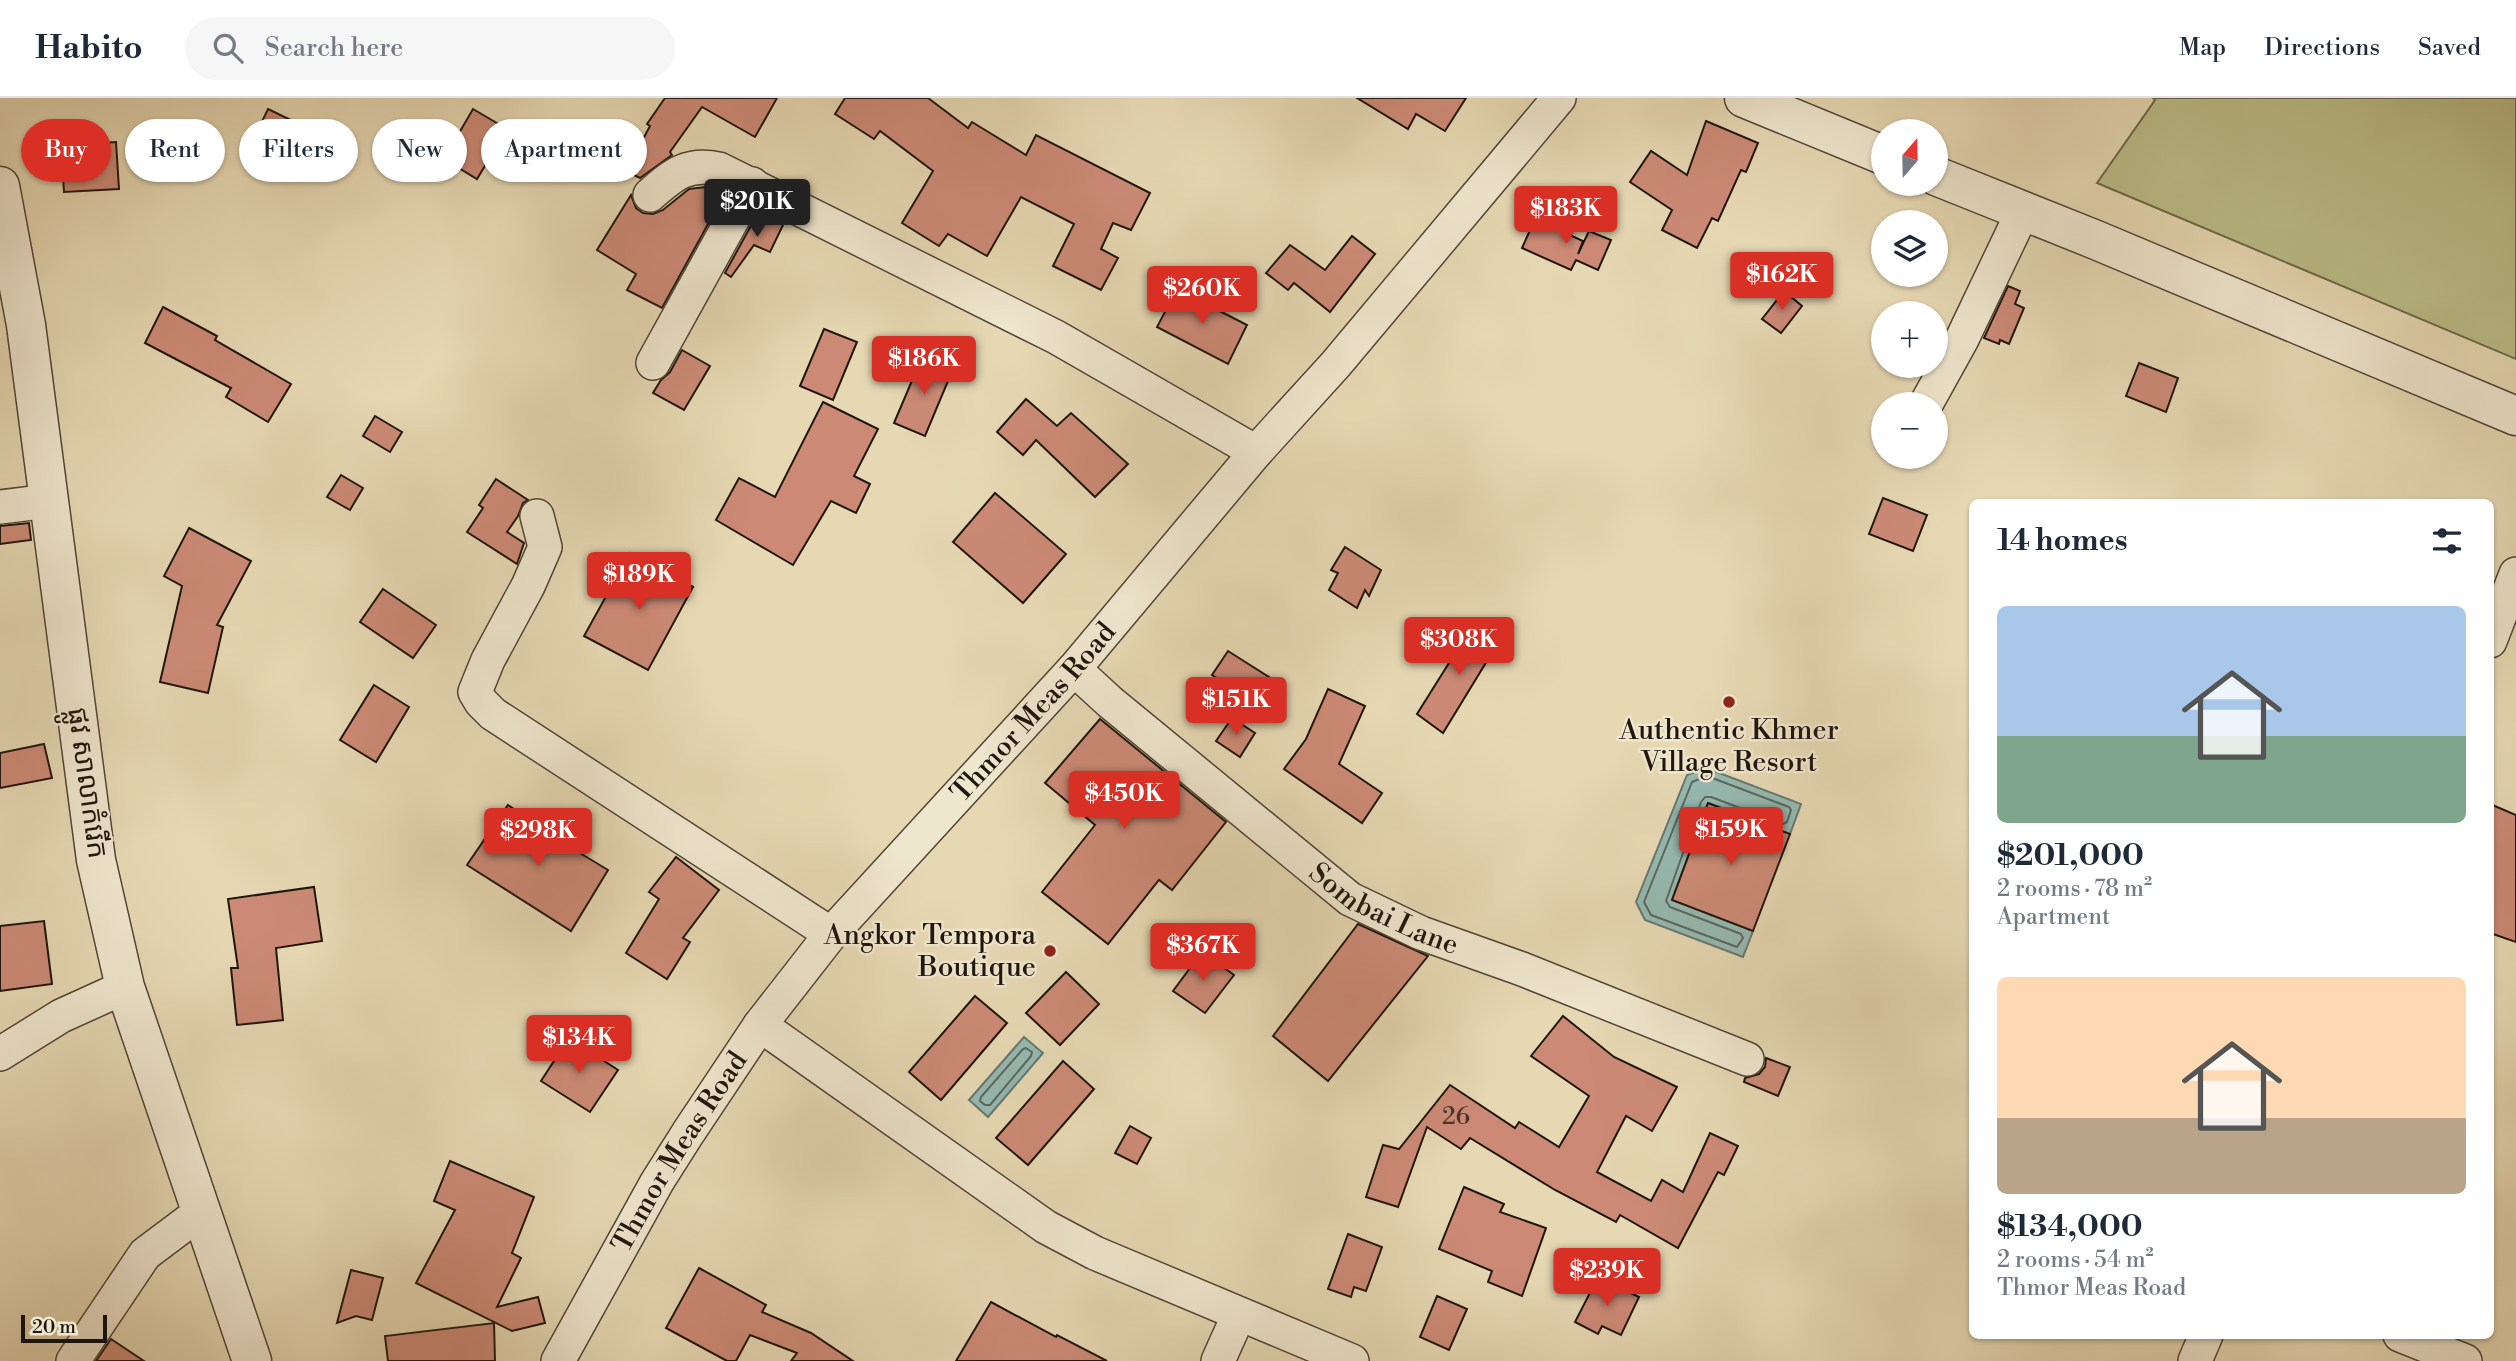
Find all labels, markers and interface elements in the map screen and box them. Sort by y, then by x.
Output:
search box [185,17,675,80]
text: Habito [35,28,143,69]
icon: search [209,29,247,67]
text: Search here [265,32,404,64]
text: Map [2179,33,2226,63]
text: Directions [2264,33,2380,63]
text: Saved [2418,33,2481,63]
chip: Buy [21,119,111,182]
chip: Rent [125,119,225,182]
chip: Filters [239,119,358,182]
chip: New [372,119,467,182]
chip: Apartment [481,119,647,182]
north arrow [1871,119,1948,196]
map controls [1871,119,1948,469]
pin: $201K [708,180,806,239]
pin: $183K [1517,186,1615,246]
text: $201K [720,188,794,216]
text: $183K [1530,195,1602,223]
button: layers [1871,210,1948,287]
pin: $162K [1733,252,1831,312]
text: $162K [1746,261,1818,289]
pin: $260K [1153,266,1251,326]
text: $260K [1163,275,1241,303]
button: + [1871,301,1948,378]
pin: $186K [875,336,973,396]
text: $186K [888,345,960,373]
button: − [1871,392,1948,469]
text: 14 homes [1997,522,2128,560]
icon: filters [2428,522,2466,560]
pin: $189K [590,552,688,612]
text: $189K [603,561,675,589]
street label: Thmor Meas Road [943,615,1123,809]
pin: $308K [1410,618,1508,677]
text: $308K [1420,626,1498,654]
icon: home [2169,652,2295,778]
pin: $151K [1187,678,1285,737]
text: $151K [1202,686,1270,714]
marker: Authentic Khmer Village Resort [1721,694,1737,710]
street label: ផ្លូវ សាលាកំរើក [53,705,115,862]
place label: Authentic Khmer Village Resort [1618,713,1839,780]
pin: $450K [1075,772,1173,831]
text: $450K [1085,780,1163,808]
pin: $298K [489,808,587,868]
pin: $159K [1682,808,1780,867]
text: $159K [1695,816,1767,844]
text: $298K [500,817,576,845]
text: $201,000 [1997,837,2144,875]
street label: Sombai Lane [1302,855,1463,962]
text: 2 rooms · 78 m² [1997,875,2152,903]
text: Apartment [1997,903,2110,931]
place label: Angkor Tempora Boutique [823,918,1037,985]
pin: $367K [1154,924,1252,983]
text: $367K [1166,932,1240,960]
marker: Angkor Tempora Boutique [1042,943,1058,959]
pin: $134K [530,1016,628,1075]
icon: home [2169,1023,2295,1149]
text: $134K [543,1024,615,1052]
street label: Thmor Meas Road [604,1045,755,1258]
house number: 26 [1442,1102,1470,1132]
text: $134,000 [1997,1208,2143,1246]
text: 2 rooms · 54 m² [1997,1246,2154,1274]
pin: $239K [1558,1248,1656,1308]
text: $239K [1569,1257,1645,1285]
text: Thmor Meas Road [1997,1274,2186,1302]
scale bar [21,1312,107,1344]
text: 20 m [32,1315,76,1339]

